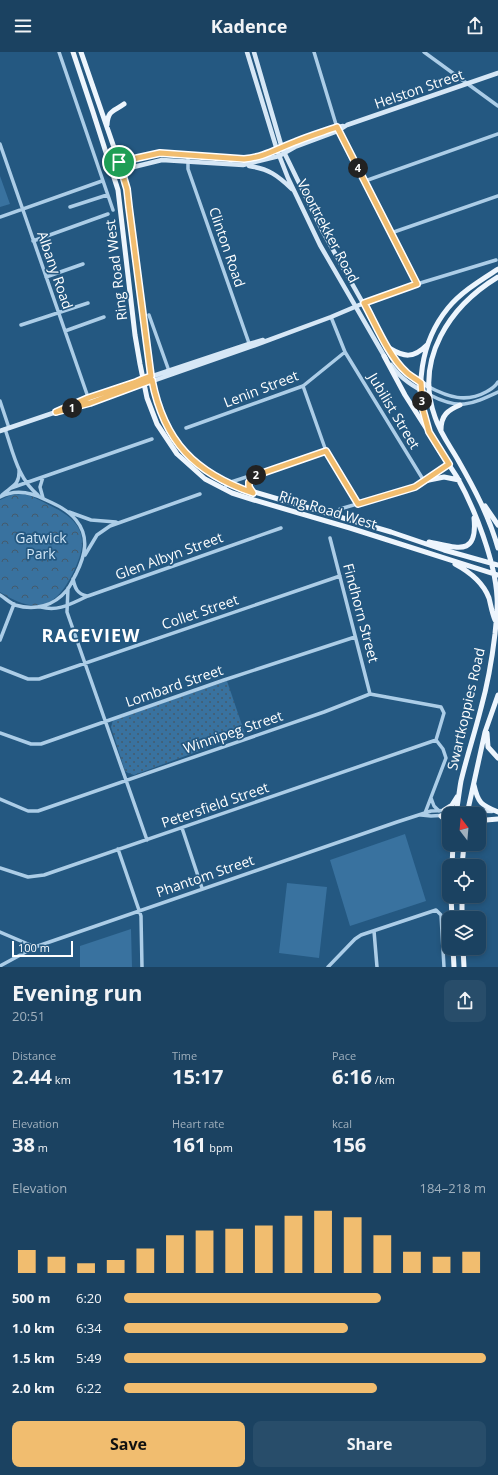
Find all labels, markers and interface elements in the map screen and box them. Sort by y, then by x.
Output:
text: Kadence [211,14,287,38]
icon: menu [12,15,34,37]
icon: share [464,15,486,37]
street label: Helston Street [372,64,466,113]
pin [102,145,136,179]
icon: arrive [108,151,130,173]
pin: 4 [348,158,368,178]
text: 4 [355,160,361,175]
street label: Voortrekker Road [293,176,364,286]
street label: Clinton Road [205,204,250,289]
street label: Ring Road West [100,219,131,322]
street label: Albany Road [33,228,78,311]
street label: Lenin Street [221,366,301,411]
street label: Jubilist Street [363,367,425,452]
pin: 3 [412,391,432,411]
text: 3 [419,393,425,408]
pin: 1 [62,398,82,418]
text: 1 [69,400,75,415]
pin: 2 [246,465,266,485]
text: 2 [253,467,259,482]
street label: Ring Road West [277,486,379,533]
street label: Glen Albyn Street [112,527,225,584]
park label: Gatwick Park [15,528,67,563]
street label: Findhorn Street [339,561,384,665]
street label: Collet Street [159,590,241,634]
district label: RACEVIEW [42,623,141,647]
street label: Swartkoppies Road [442,646,489,772]
street label: Lombard Street [122,660,225,711]
street label: Winnipeg Street [181,706,285,757]
street label: Petersfield Street [159,777,271,832]
north arrow [442,807,486,851]
map controls [442,807,486,955]
street label: Phantom Street [153,850,256,901]
button: locate [442,859,486,903]
button: layers [442,911,486,955]
scale bar [12,939,73,958]
text: 100 m [18,940,50,955]
text: Evening run [12,977,143,1007]
button: share [444,980,486,1022]
text: 20:51 [12,1007,45,1025]
text: Distance [12,1048,56,1063]
text: Time [172,1048,197,1063]
text: Pace [332,1048,356,1063]
text: 2.44 [12,1063,52,1090]
text: 15:17 [172,1063,223,1090]
text: 6:16 [332,1063,372,1090]
text: km [52,1072,71,1087]
text: /km [372,1072,395,1087]
text: Elevation [12,1116,59,1131]
text: Heart rate [172,1116,224,1131]
text: kcal [332,1116,352,1131]
text: 38 [12,1131,35,1158]
text: 161 [172,1131,206,1158]
text: 156 [332,1131,366,1158]
text: m [35,1140,48,1155]
text: bpm [206,1140,233,1155]
text: Elevation [12,1179,67,1197]
text: 184–218 m [419,1179,486,1197]
text: 500 m [12,1289,50,1307]
text: 6:20 [76,1289,102,1307]
text: 1.0 km [12,1319,55,1337]
text: 6:34 [76,1319,102,1337]
text: 1.5 km [12,1349,55,1367]
text: 5:49 [76,1349,102,1367]
text: 2.0 km [12,1379,55,1397]
text: 6:22 [76,1379,102,1397]
button: Save [12,1421,245,1467]
button: Share [253,1421,486,1467]

